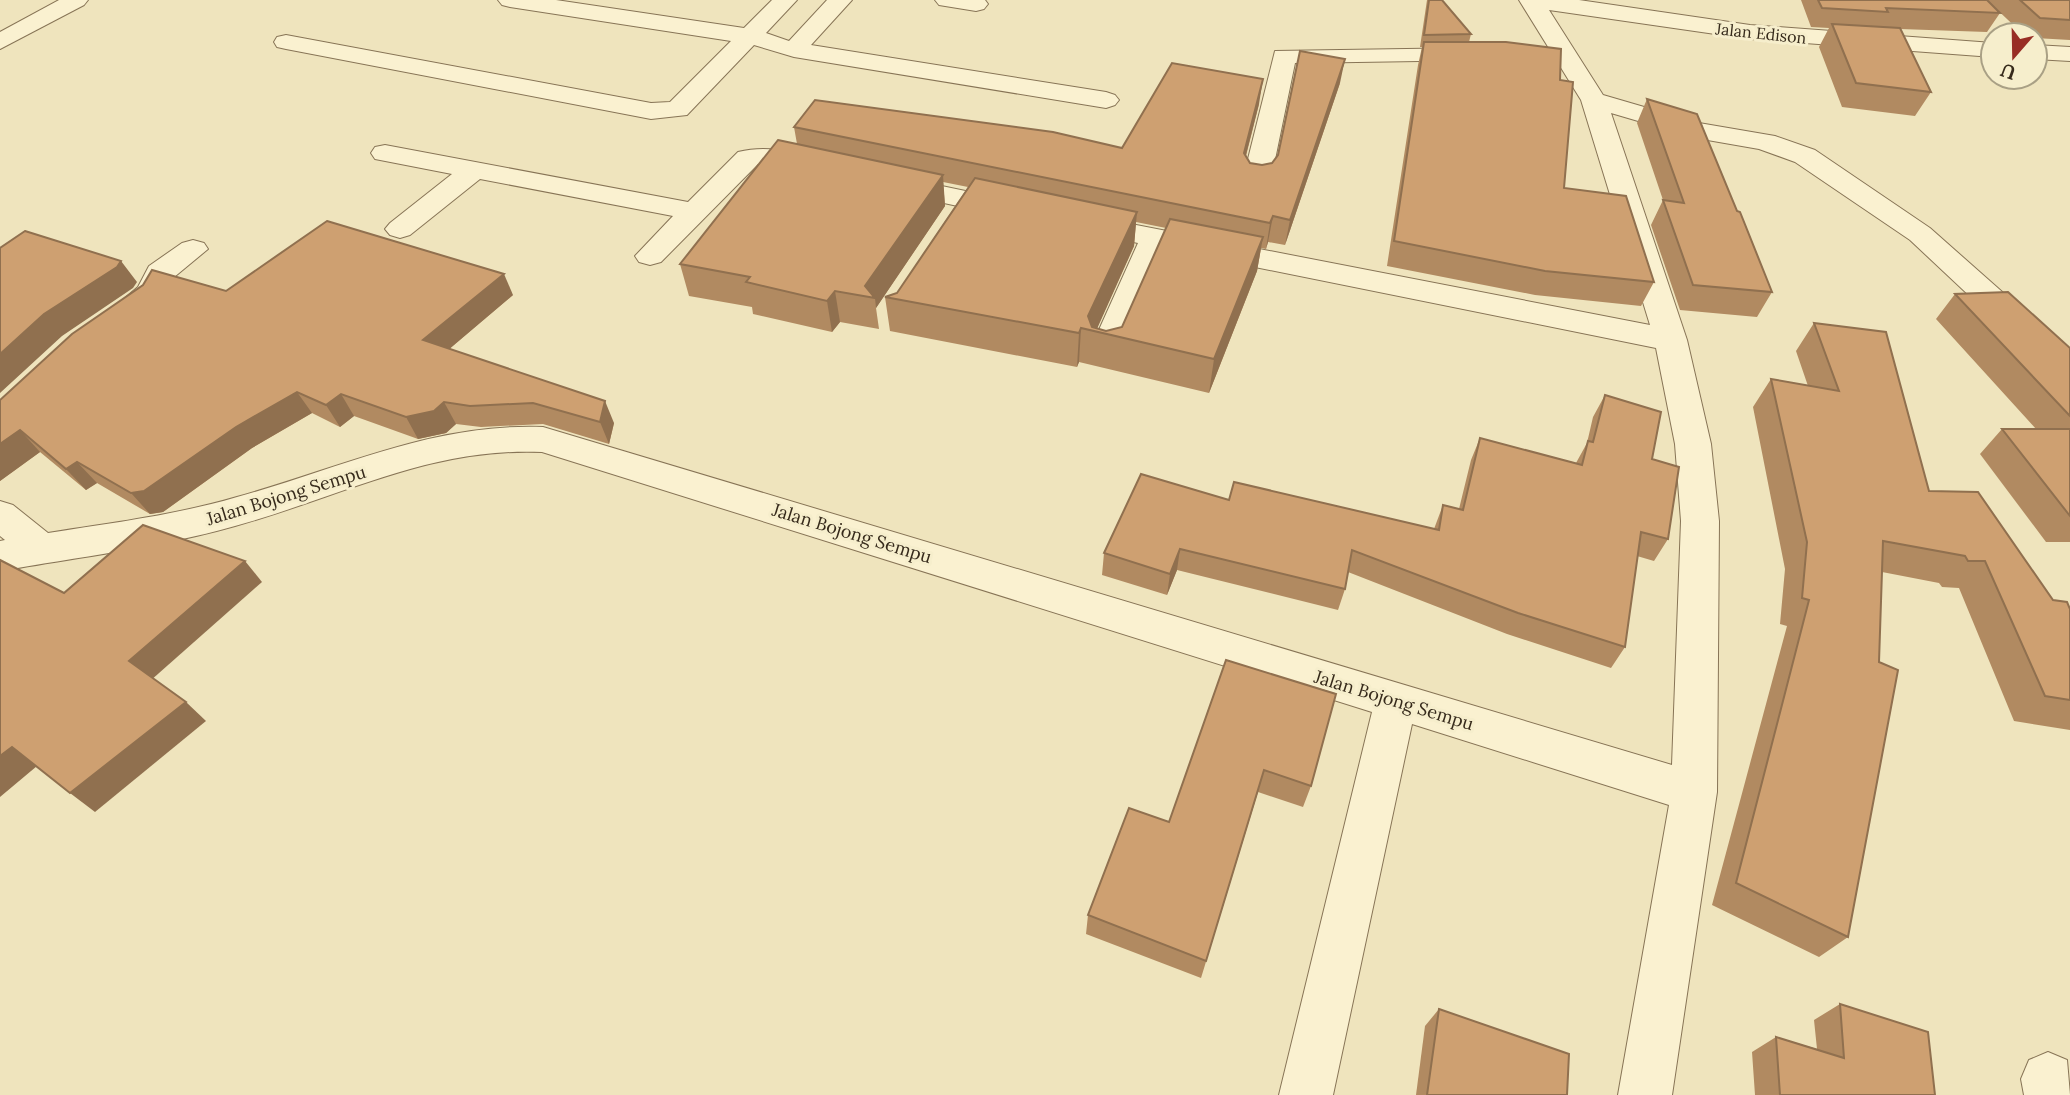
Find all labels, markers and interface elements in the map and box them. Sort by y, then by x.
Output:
street label: Jalan Edison [1714,18,1808,48]
north arrow [1979,21,2049,91]
text: U [1997,58,2019,86]
street label: Jalan Bojong Sempu [202,460,369,531]
street label: Jalan Bojong Sempu [768,497,935,568]
street label: Jalan Bojong Sempu [1310,664,1477,735]

